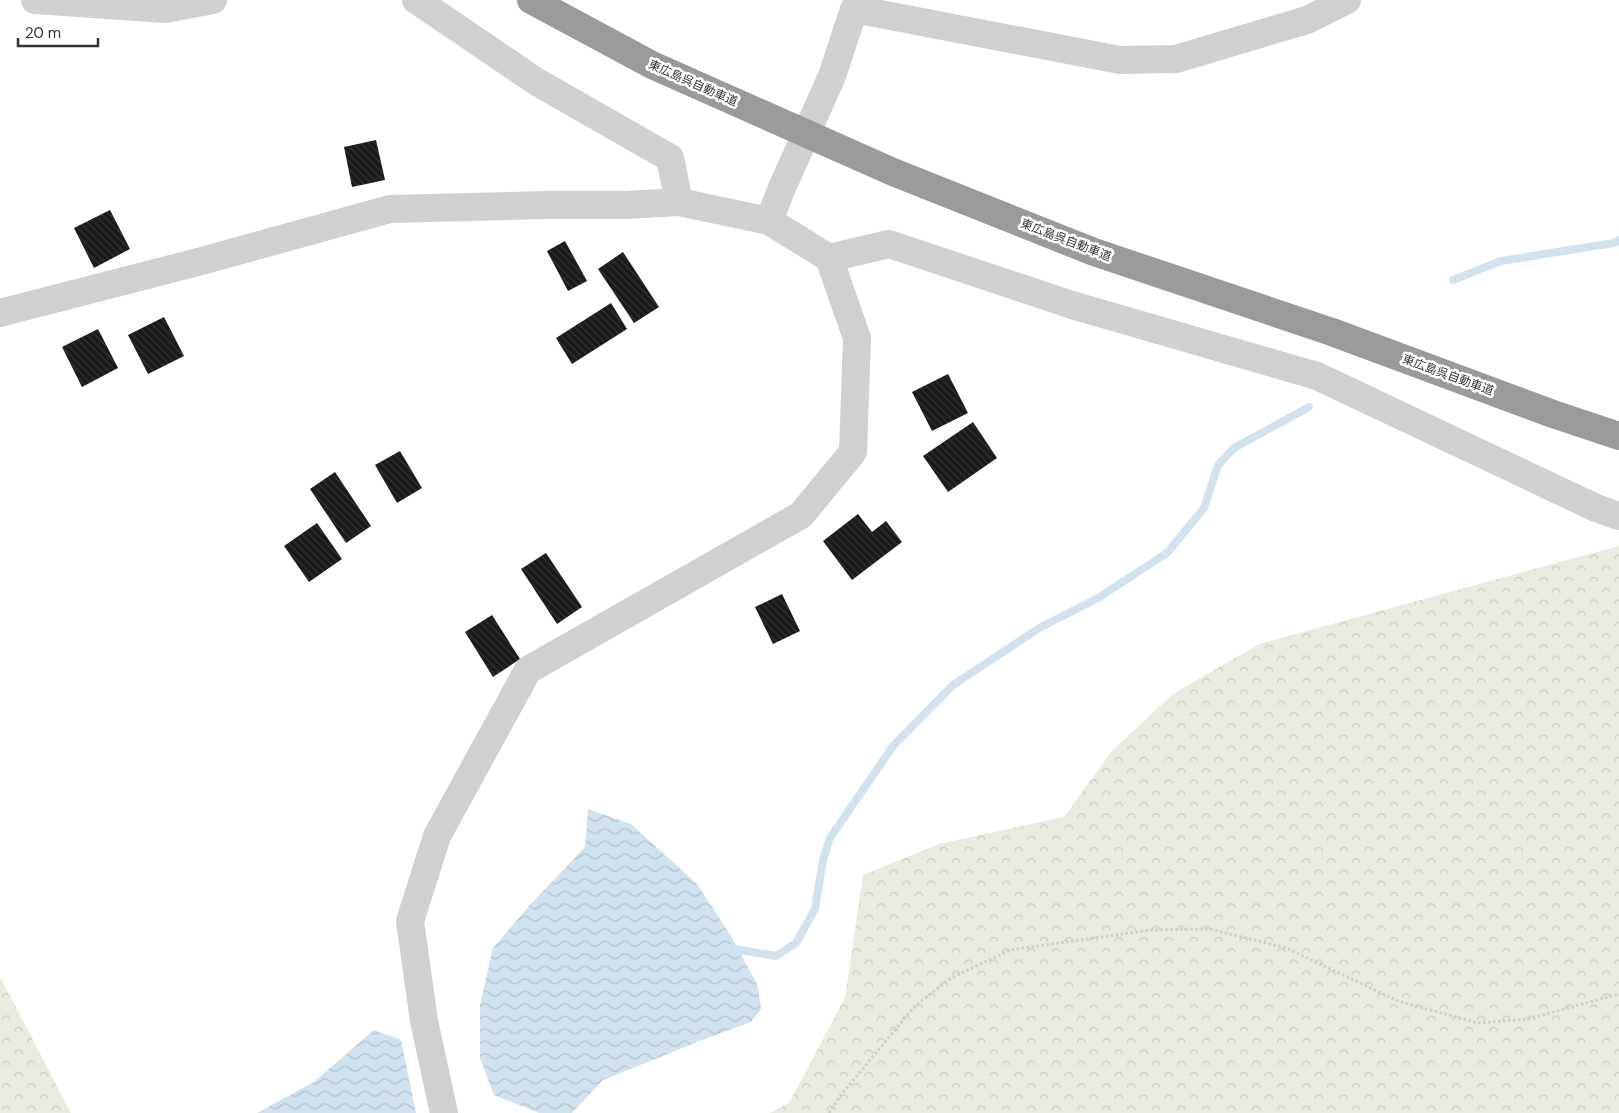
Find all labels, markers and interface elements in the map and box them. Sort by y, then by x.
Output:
scale bar [18,15,98,47]
text: 20 m [25,23,61,43]
street label: 東広島呉自動車道 [646,56,740,110]
street label: 東広島呉自動車道 [1018,215,1114,265]
street label: 東広島呉自動車道 [1400,351,1496,399]

